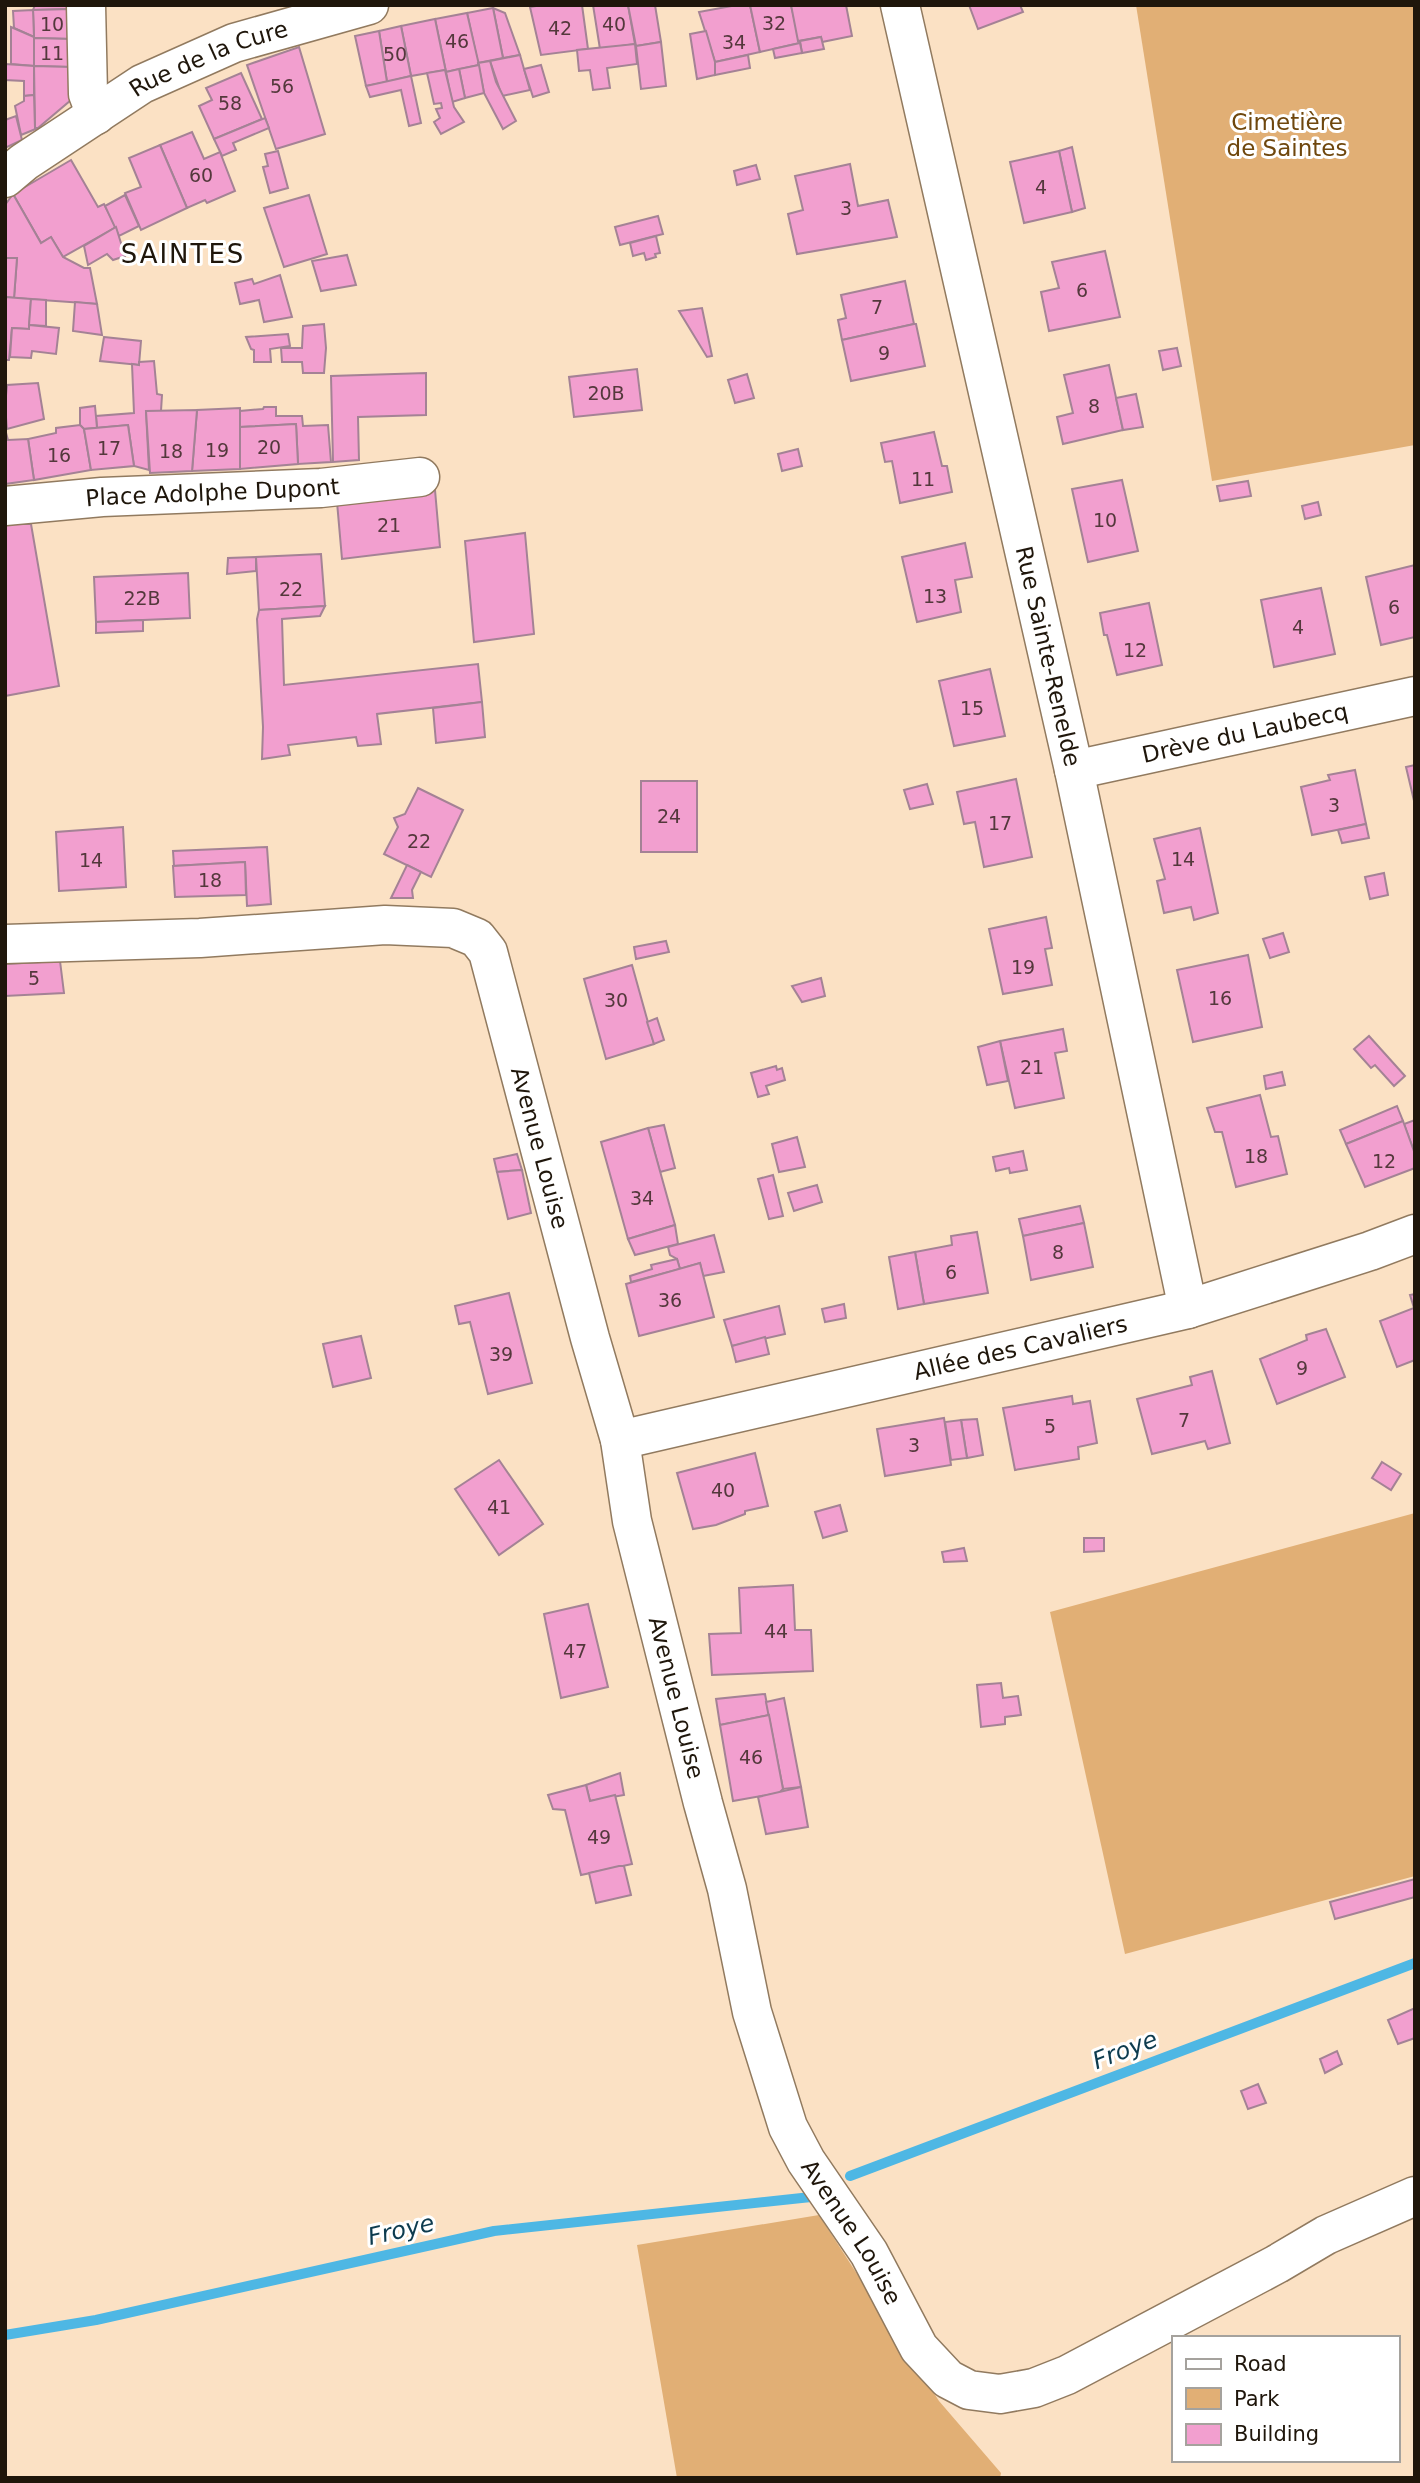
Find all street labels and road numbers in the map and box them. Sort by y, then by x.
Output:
street label: Rue de la Cure [124,16,291,102]
street label: Place Adolphe Dupont [84,473,341,511]
street label: Rue Sainte-Renelde [1011,544,1086,769]
street label: Drève du Laubecq [1140,698,1350,768]
street label: Avenue Louise [506,1064,574,1232]
street label: Allée des Cavaliers [911,1310,1130,1385]
street label: Avenue Louise [644,1614,709,1781]
street label: Avenue Louise [796,2155,907,2309]

